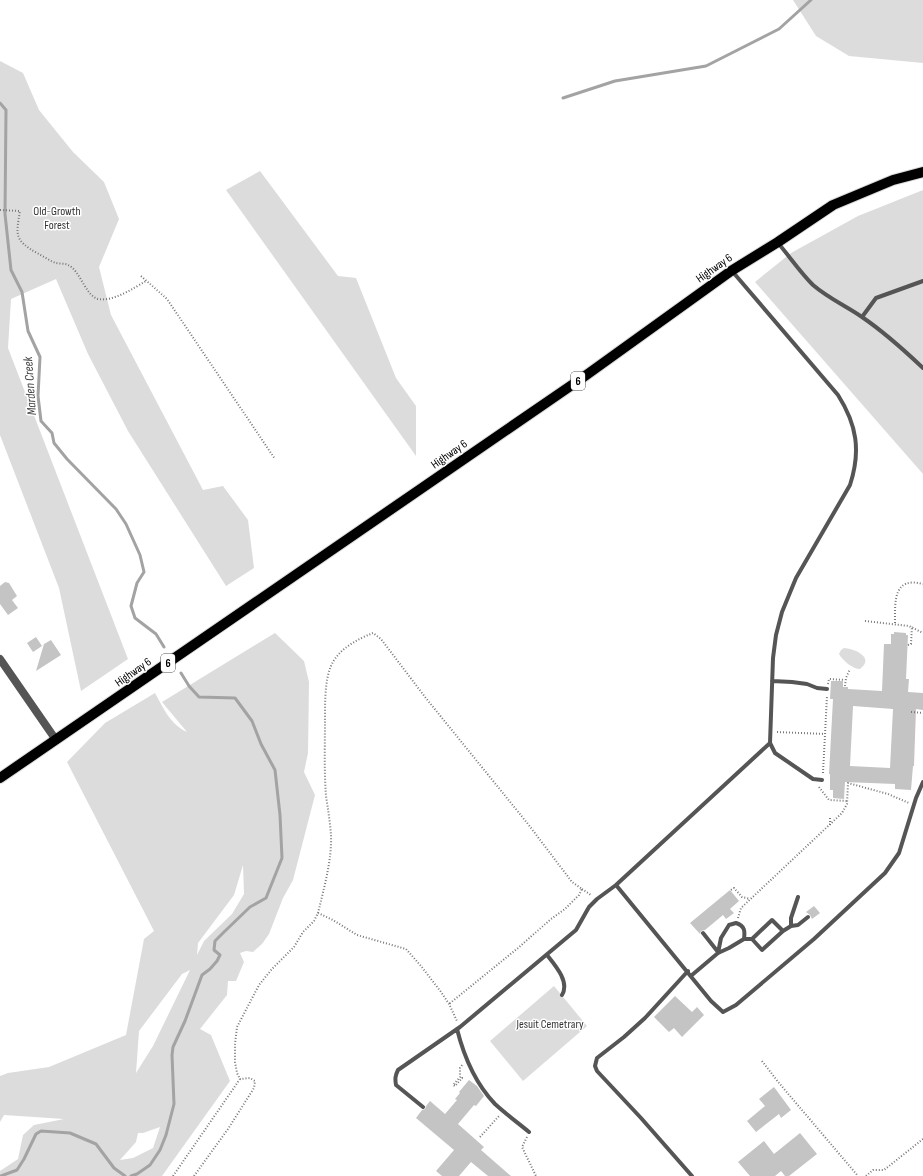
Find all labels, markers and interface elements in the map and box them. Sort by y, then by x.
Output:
park label: Old-Growth Forest [33,204,81,233]
street label: Highway 6 [693,250,735,286]
water label: Marden Creek [20,355,40,416]
road number: 6 [571,372,585,390]
street label: Highway 6 [428,436,470,472]
street label: Highway 6 [112,654,154,690]
road number: 6 [161,654,175,672]
park label: Jesuit Cemetrary [515,1017,584,1032]

